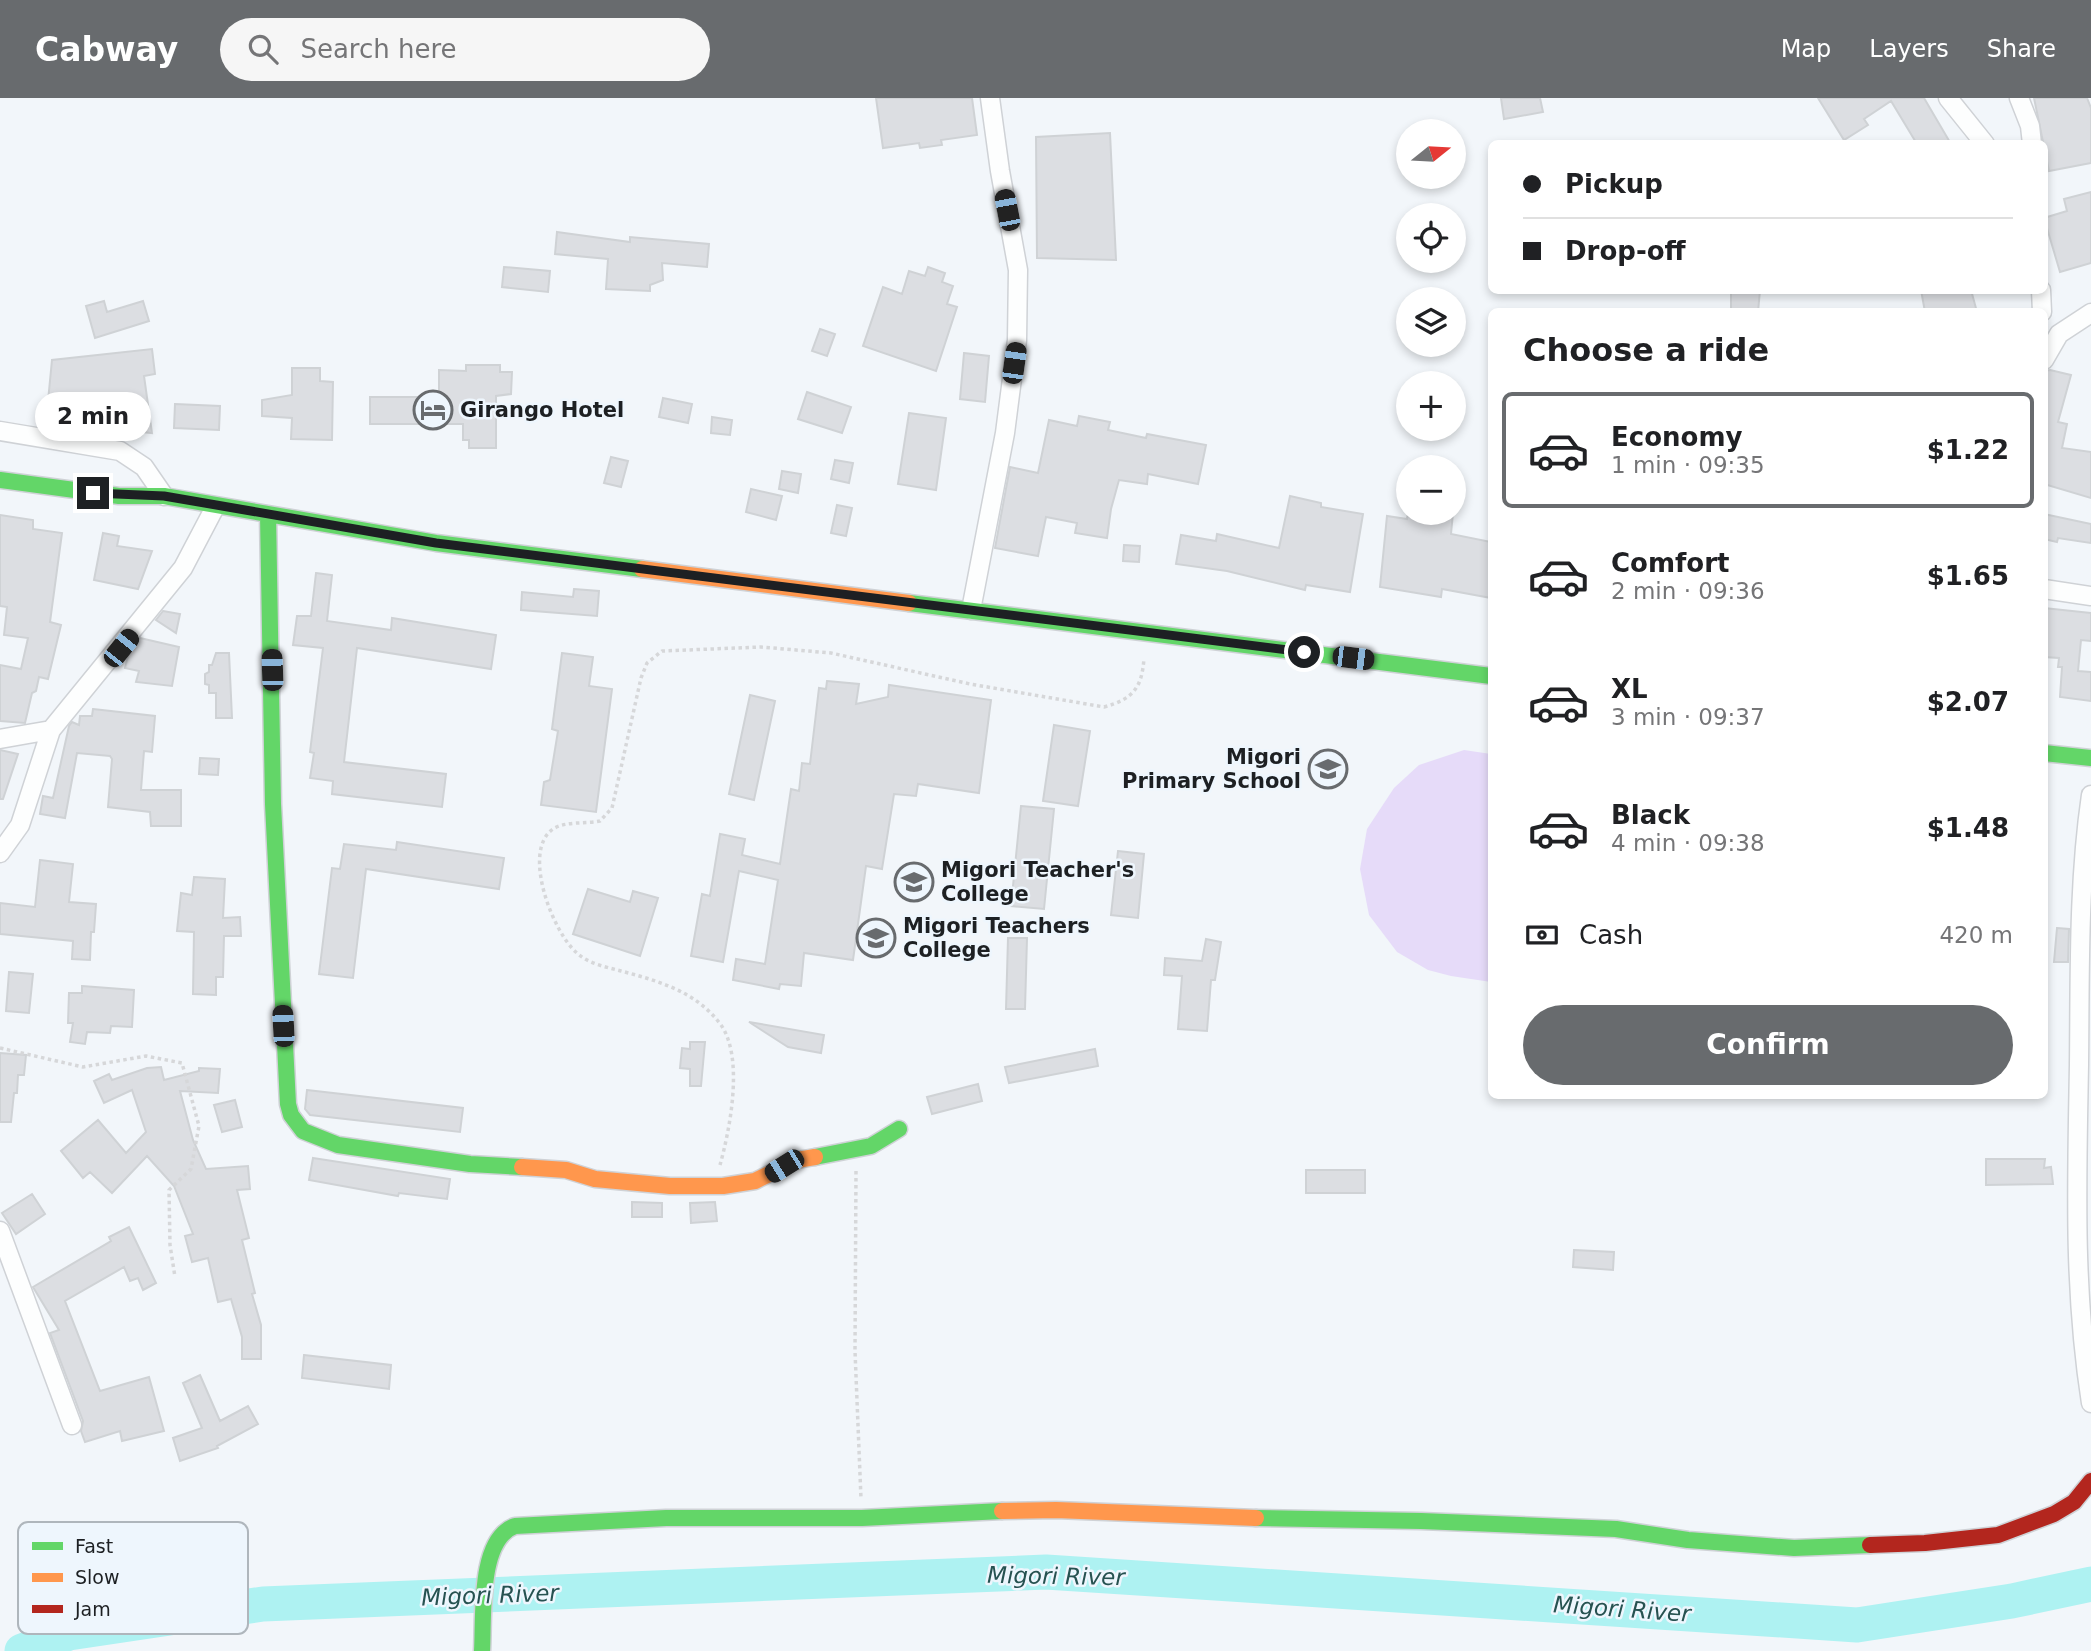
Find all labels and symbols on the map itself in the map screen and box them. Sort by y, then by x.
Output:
north arrow [1396,119,1466,189]
car [993,187,1022,233]
car [1001,341,1028,385]
hotel icon: Girango Hotel [412,389,454,431]
callout: 2 min [35,392,151,440]
place label: Girango Hotel [460,398,624,422]
route end [77,477,109,509]
car [100,625,143,671]
route start [1288,636,1320,668]
car [1331,645,1376,671]
car [261,649,284,691]
place label: Migori Primary School [1122,745,1301,793]
school or university icon: Migori Primary School [1307,748,1349,790]
place label: Migori Teacher's College [941,858,1134,906]
school or university icon: Migori Teacher's College [893,861,935,903]
place label: Migori Teachers College [903,914,1090,962]
school or university icon: Migori Teachers College [855,917,897,959]
car [272,1004,295,1048]
car [761,1146,808,1186]
legend [18,1522,248,1634]
text: Fast [75,1535,113,1557]
water label: Migori River [987,1562,1127,1590]
text: Slow [75,1566,120,1588]
water label: Migori River [421,1580,561,1610]
water label: Migori River [1552,1591,1693,1627]
text: Jam [74,1598,111,1620]

